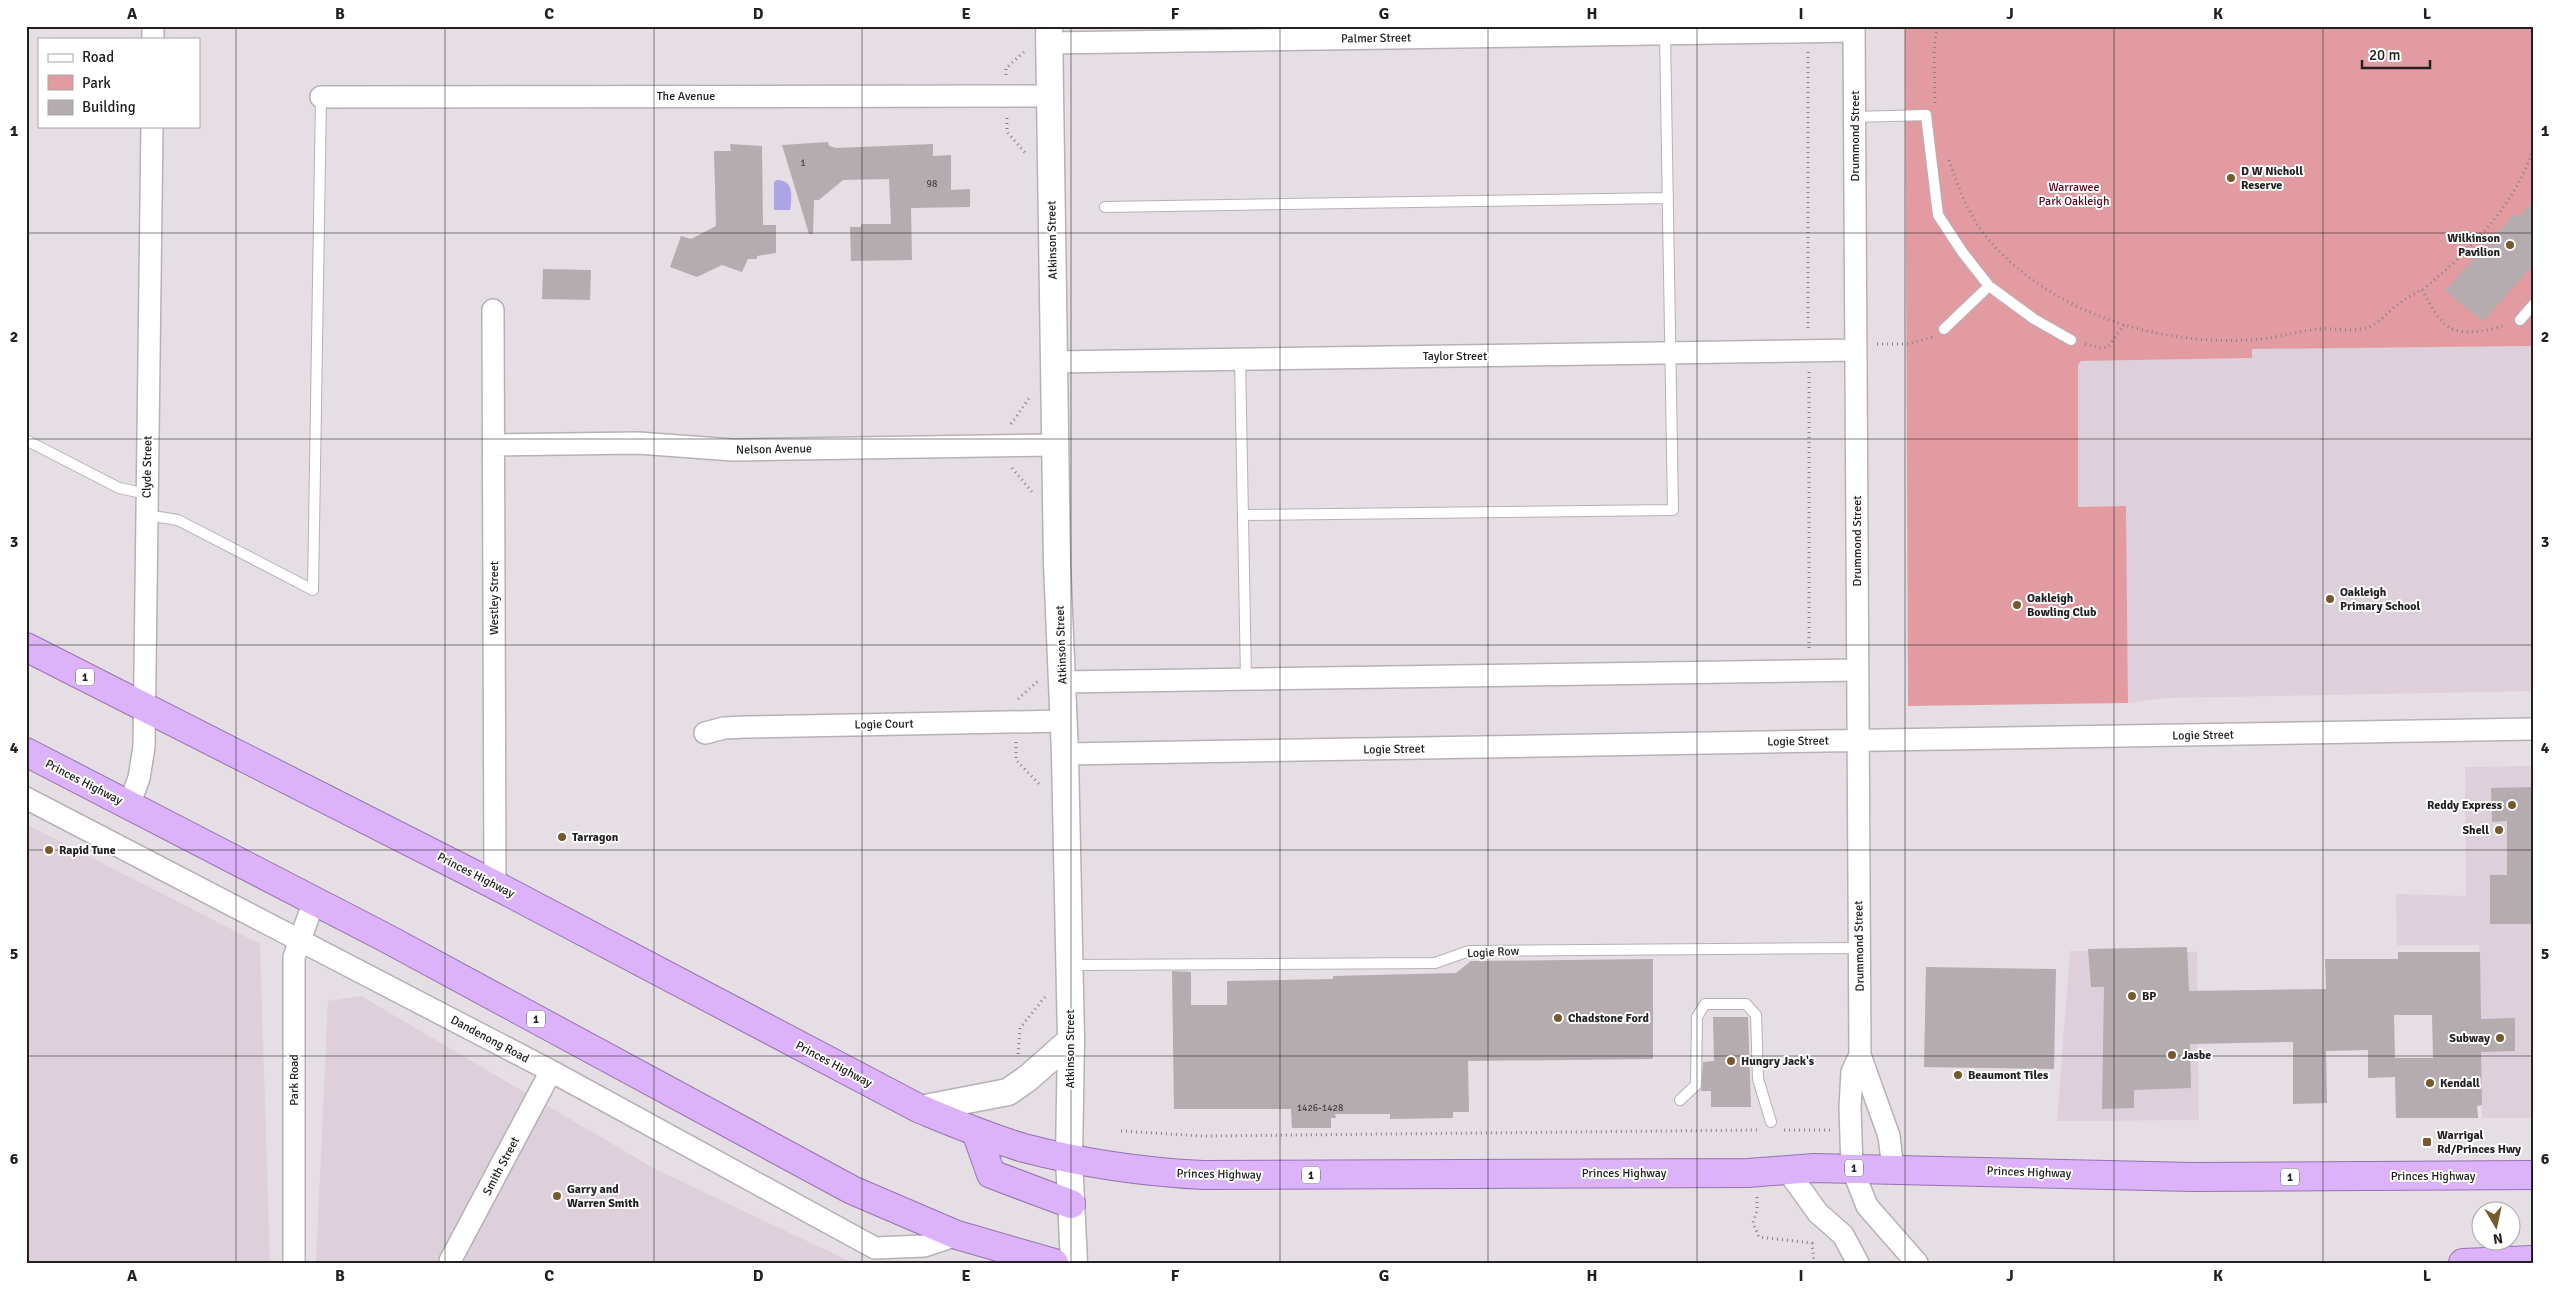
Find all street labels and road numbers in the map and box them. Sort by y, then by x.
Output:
street label: Palmer Street [1341,30,1411,47]
street label: The Avenue [657,89,715,104]
street label: Drummond Street [1848,91,1863,181]
street label: Atkinson Street [1044,200,1061,280]
street label: Taylor Street [1423,349,1487,364]
street label: Clyde Street [139,436,156,498]
street label: Nelson Avenue [736,441,812,458]
street label: Drummond Street [1850,496,1865,586]
street label: Westley Street [487,561,502,635]
street label: Atkinson Street [1053,605,1070,685]
road number: 1 [76,669,94,686]
street label: Logie Court [854,716,914,733]
street label: Logie Street [2172,727,2234,744]
street label: Logie Street [1767,733,1829,750]
street label: Logie Street [1363,741,1425,758]
street label: Princes Highway [43,757,125,809]
street label: Princes Highway [435,850,517,902]
street label: Drummond Street [1851,900,1868,992]
street label: Logie Row [1467,944,1520,961]
street label: Atkinson Street [1063,1009,1078,1089]
road number: 1 [527,1011,545,1028]
street label: Dandenong Road [448,1012,532,1066]
street label: Princes Highway [793,1038,875,1091]
street label: Park Road [287,1054,302,1106]
street label: Smith Street [480,1134,523,1198]
road number: 1 [1845,1160,1863,1176]
street label: Princes Highway [1986,1164,2072,1181]
street label: Princes Highway [1177,1166,1262,1183]
road number: 1 [1302,1166,1320,1184]
street label: Princes Highway [1582,1166,1667,1181]
road number: 1 [2281,1168,2299,1186]
street label: Princes Highway [2391,1169,2476,1184]

